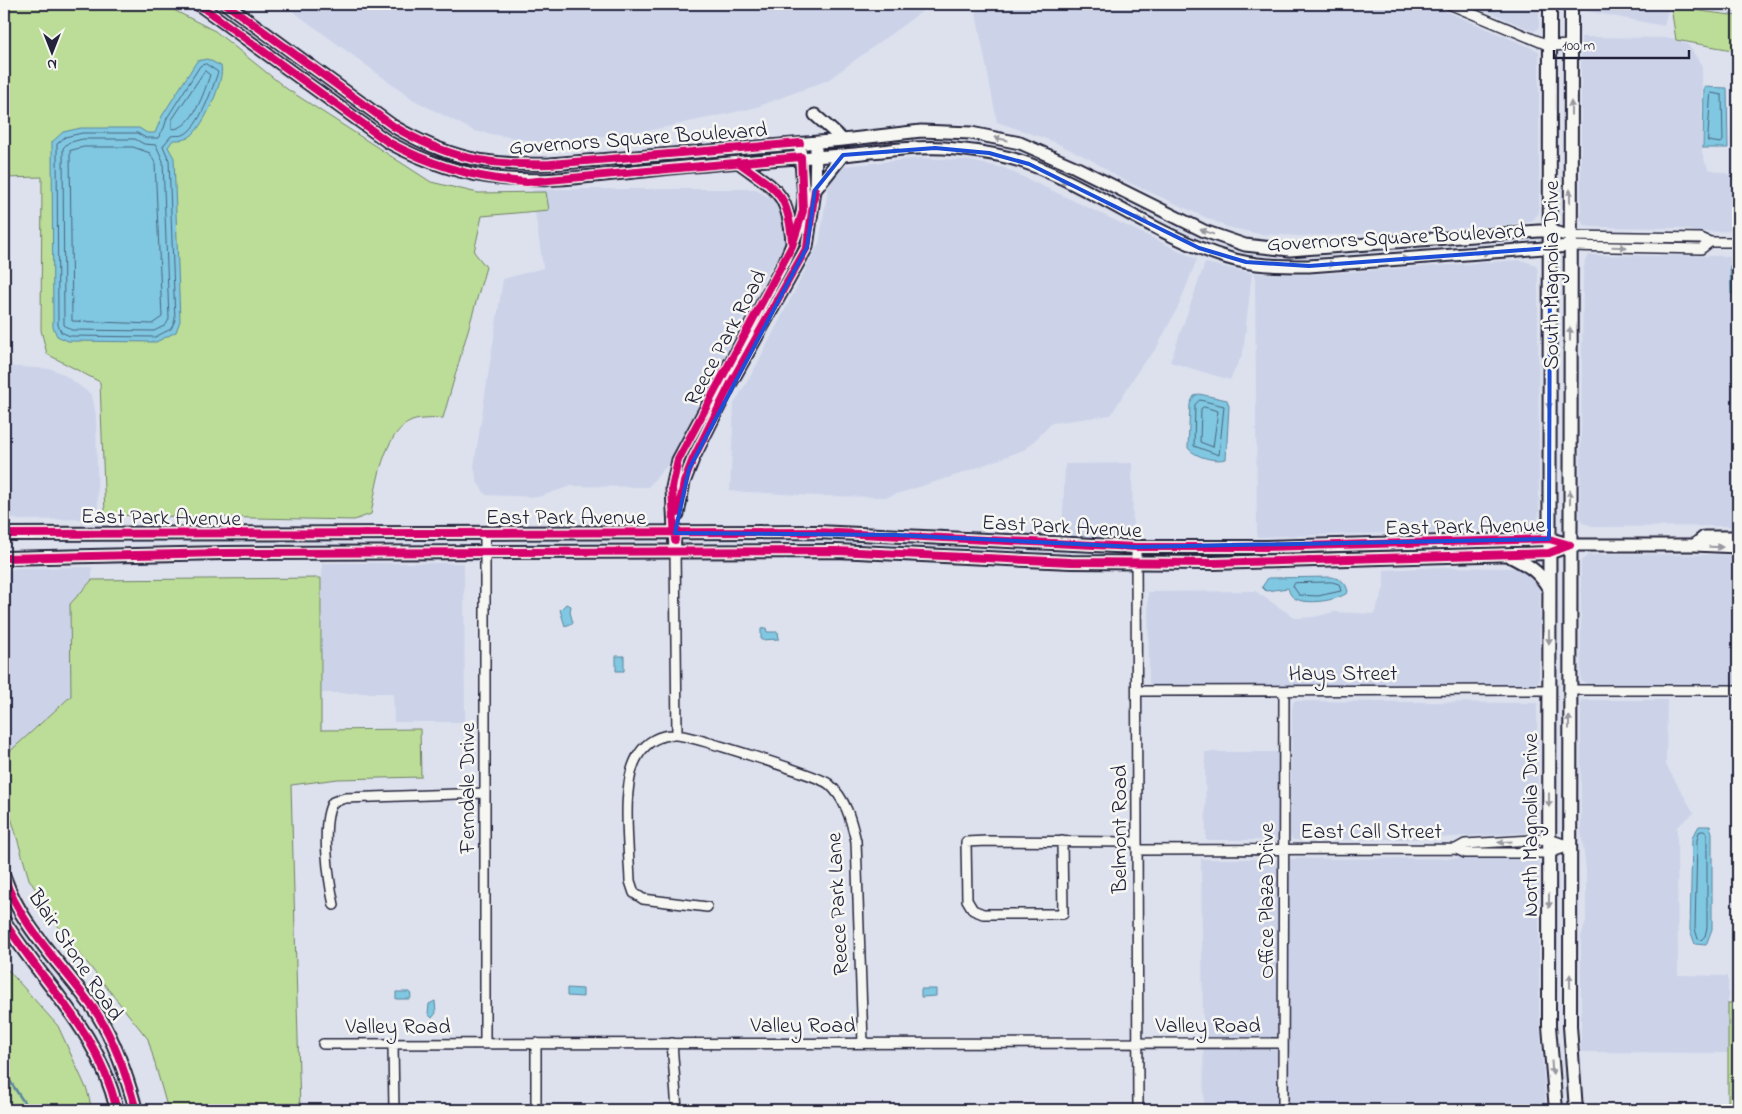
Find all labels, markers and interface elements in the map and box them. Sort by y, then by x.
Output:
north arrow [28,28,78,78]
scale bar [1554,28,1690,60]
text: 100 m [1562,35,1595,57]
text: N [47,53,57,74]
one-way arrow [1567,100,1575,116]
street label: Governors Square Boulevard [508,115,768,165]
one-way arrow [993,135,1009,143]
one-way arrow [884,146,900,154]
one-way arrow [1054,176,1068,184]
street label: South Magnolia Drive [1537,180,1570,370]
one-way arrow [1566,188,1574,204]
one-way arrow [1135,215,1150,224]
street label: Governors Square Boulevard [1266,216,1526,262]
one-way arrow [1199,228,1214,235]
one-way arrow [1611,243,1627,251]
one-way arrow [1474,249,1490,257]
one-way arrow [1394,255,1410,263]
one-way arrow [1320,260,1336,268]
street label: Reece Park Road [677,265,776,412]
one-way arrow [1566,326,1574,342]
one-way arrow [1545,394,1553,410]
one-way arrow [1566,488,1574,504]
street label: East Park Avenue [81,502,242,536]
street label: East Park Avenue [486,503,646,535]
street label: East Park Avenue [981,508,1143,548]
street label: East Park Avenue [1385,511,1546,545]
one-way arrow [1708,543,1724,551]
one-way arrow [1545,630,1553,646]
street label: Hays Street [1288,659,1398,692]
one-way arrow [1565,714,1573,730]
street label: Ferndale Drive [453,722,485,855]
street label: North Magnolia Drive [1516,733,1549,917]
street label: Belmont Road [1105,765,1137,894]
one-way arrow [1545,792,1553,808]
street label: East Call Street [1300,817,1442,849]
street label: Office Plaza Drive [1252,823,1284,979]
street label: Reece Park Lane [819,831,859,976]
one-way arrow [1497,838,1513,846]
street label: Blair Stone Road [18,883,130,1028]
one-way arrow [1545,894,1553,910]
one-way arrow [1566,973,1574,989]
street label: Valley Road [749,1011,856,1044]
street label: Valley Road [1154,1011,1261,1044]
street label: Valley Road [344,1012,451,1045]
one-way arrow [1548,1060,1556,1076]

